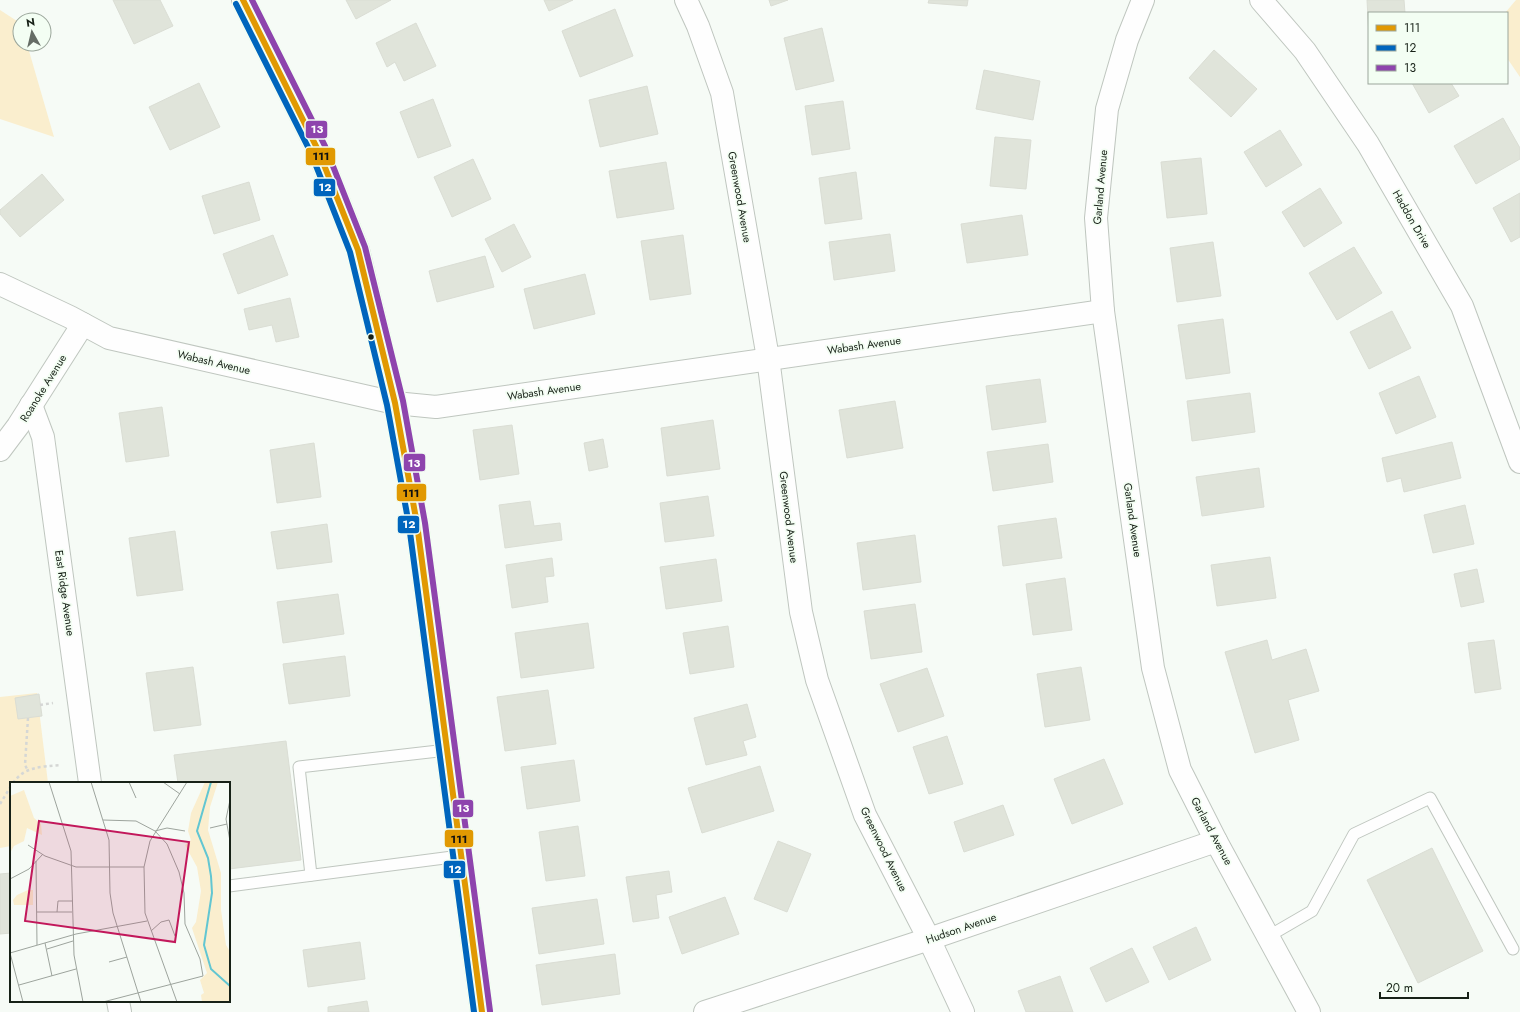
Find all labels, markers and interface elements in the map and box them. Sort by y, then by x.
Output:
north arrow [12,12,52,52]
legend [1368,12,1508,84]
text: N [25,14,36,31]
text: 111 [1404,19,1420,37]
text: 12 [1404,39,1416,57]
text: 13 [1404,59,1416,77]
line badge: 13 [305,120,328,139]
text: 13 [311,121,323,137]
line badge: 111 [305,147,336,166]
text: 111 [313,148,329,164]
street label: Garland Avenue [1089,149,1111,225]
street label: Greenwood Avenue [724,150,756,244]
line badge: 12 [313,178,336,197]
text: 12 [319,179,331,195]
street label: Haddon Drive [1389,187,1435,252]
unlabelled marker [366,332,376,342]
street label: Wabash Avenue [826,332,902,358]
street label: Wabash Avenue [176,346,252,378]
street label: Roanoke Avenue [16,351,70,425]
street label: Wabash Avenue [506,378,582,404]
line badge: 13 [403,453,426,472]
text: 13 [408,455,420,471]
street label: Greenwood Avenue [775,470,803,564]
street label: Garland Avenue [1120,482,1146,559]
line badge: 111 [396,483,427,502]
text: 111 [403,485,419,501]
line badge: 12 [397,515,420,534]
text: 12 [403,516,415,532]
street label: East Ridge Avenue [51,549,79,637]
inset map [10,782,230,1002]
street label: Garland Avenue [1187,794,1237,868]
line badge: 13 [452,799,474,818]
text: 13 [457,800,469,816]
street label: Greenwood Avenue [857,804,912,894]
line badge: 111 [444,829,474,848]
text: 111 [451,831,467,847]
line badge: 12 [443,860,466,879]
text: 12 [449,861,461,877]
street label: Hudson Avenue [924,908,999,948]
scale bar [1380,974,1468,1000]
text: 20 m [1386,979,1413,997]

